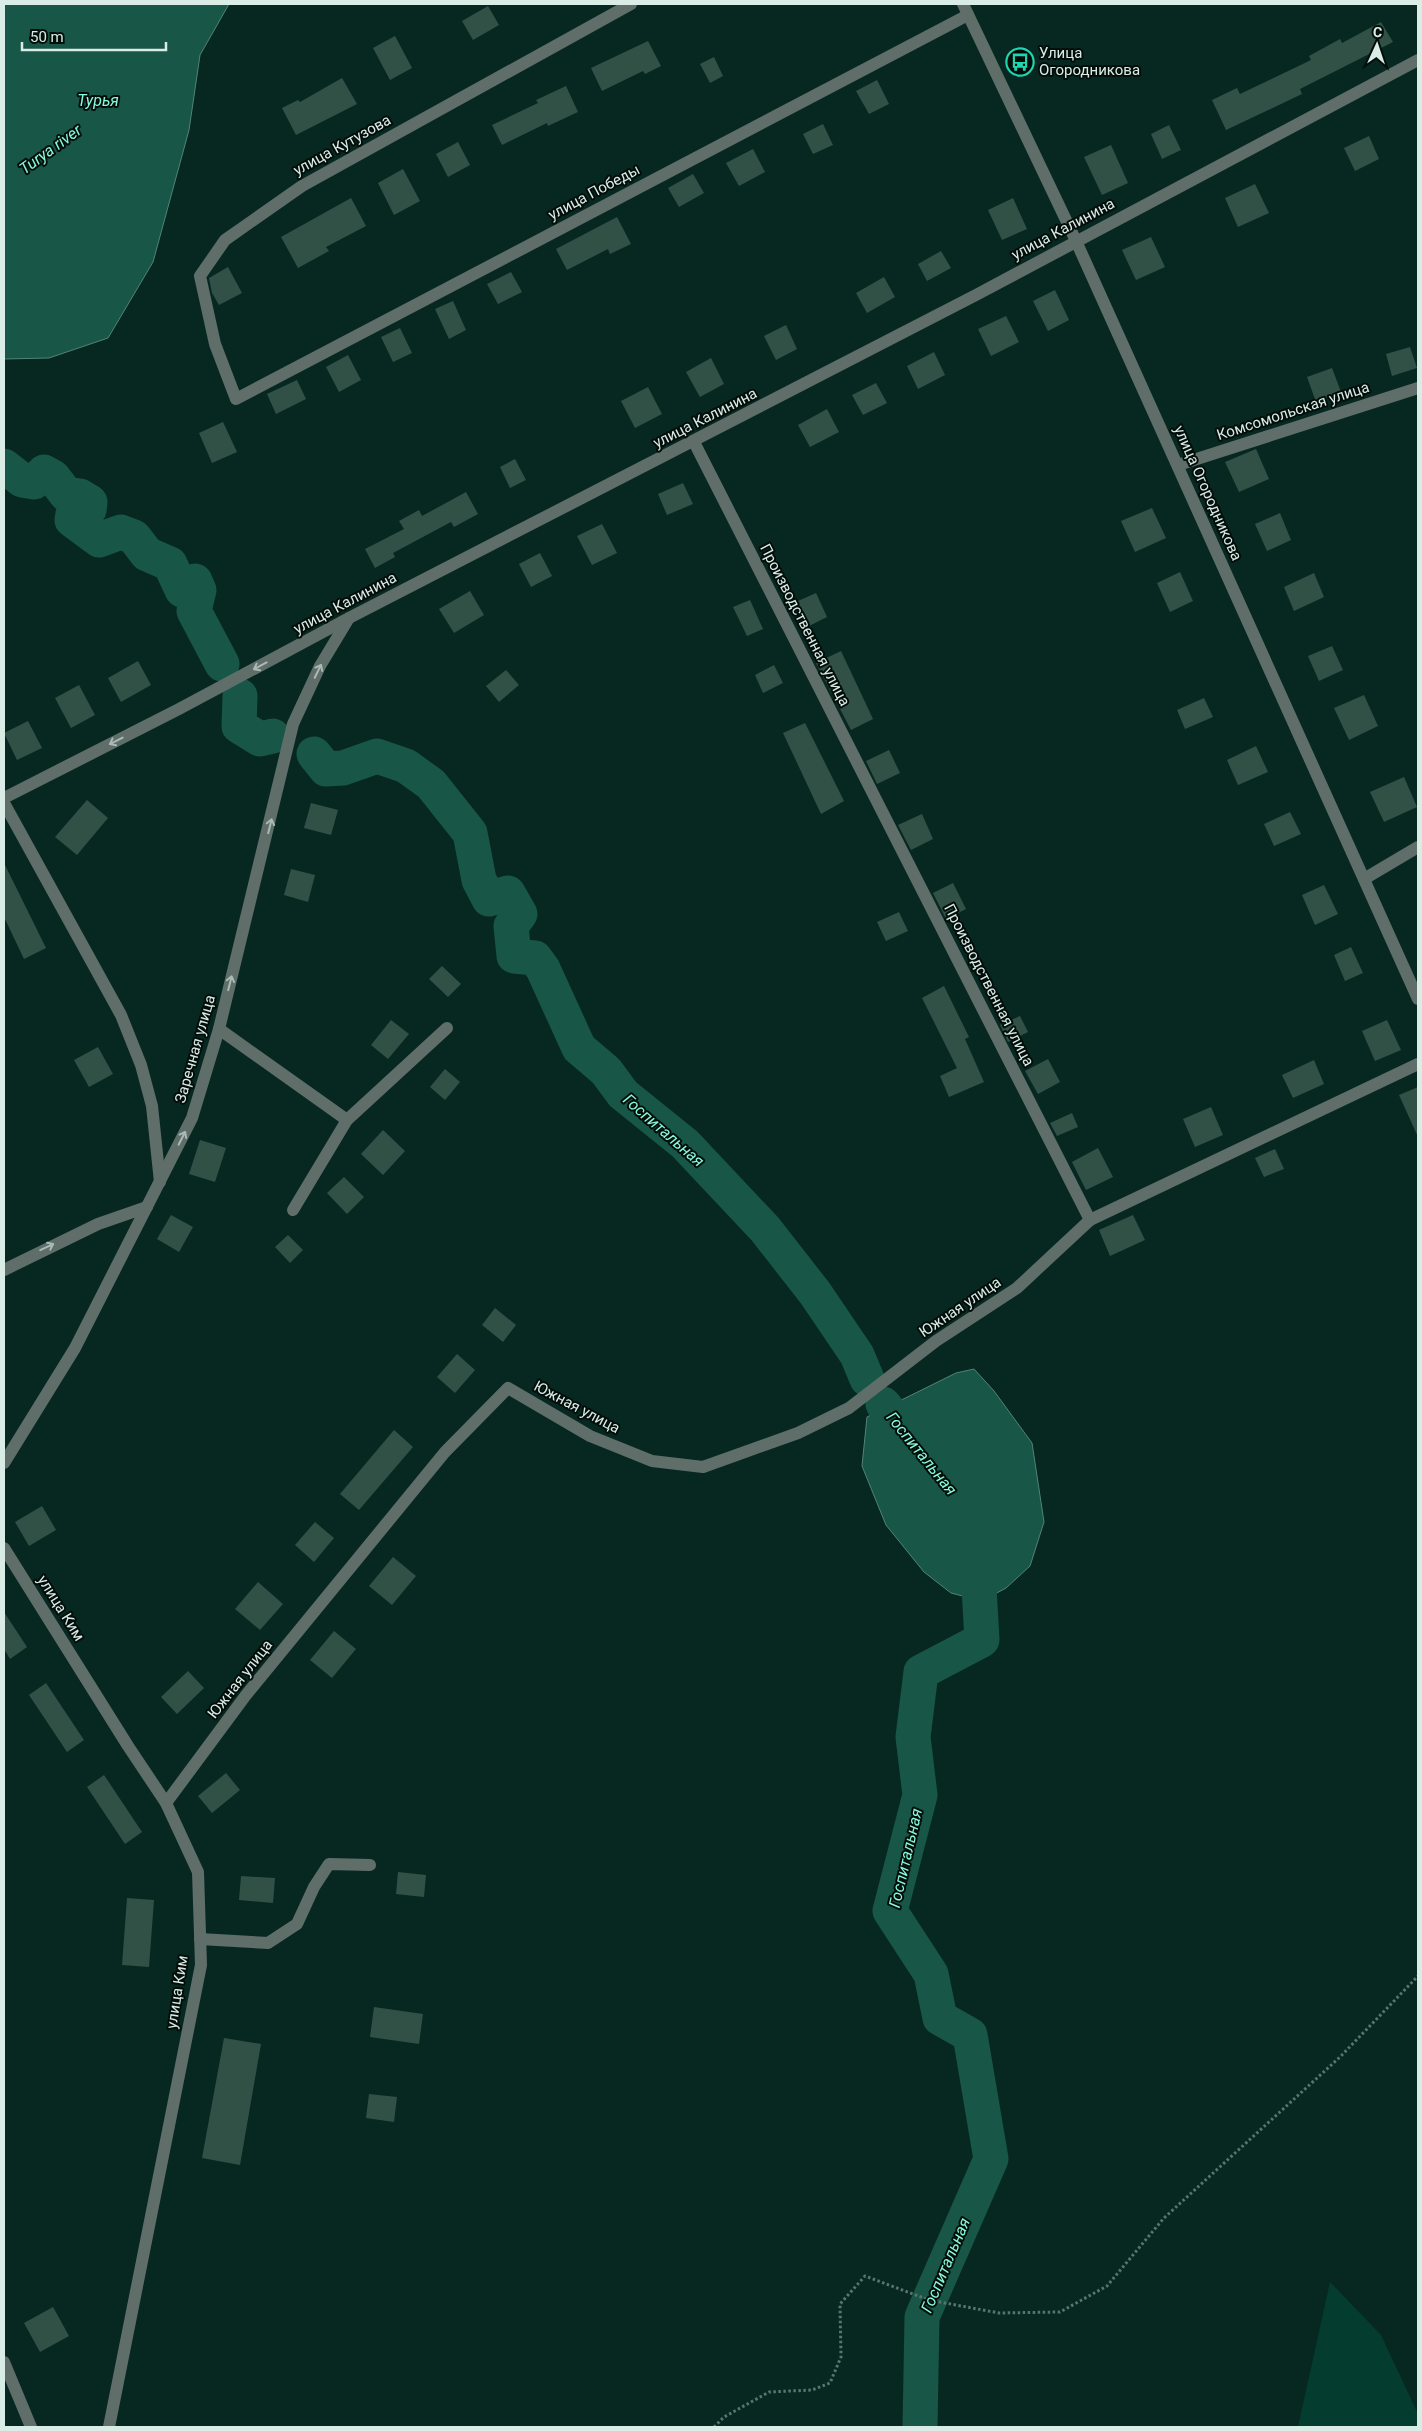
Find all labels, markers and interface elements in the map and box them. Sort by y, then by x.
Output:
scale bar [22,20,166,52]
north arrow [1352,20,1402,70]
text: С [1373,24,1383,40]
text: 50 m [30,28,64,46]
place label: Улица Огородникова [1039,44,1140,79]
bus stop icon: Улица Огородникова [1005,47,1035,77]
water label: Турья [77,91,119,110]
street label: улица Кутузова [290,111,394,179]
water label: Turya river [16,120,86,178]
street label: улица Победы [545,160,643,224]
street label: улица Калинина [1008,194,1118,264]
street label: Комсомольская улица [1215,378,1371,444]
street label: улица Калинина [650,384,760,452]
street label: улица Огородникова [1170,423,1246,563]
street label: Производственная улица [756,541,854,709]
street label: улица Калинина [290,568,400,638]
one-way arrow [253,662,268,671]
one-way arrow [313,664,323,679]
one-way arrow [109,737,124,746]
one-way arrow [266,818,275,834]
street label: Производственная улица [940,901,1038,1069]
one-way arrow [226,976,235,992]
street label: Заречная улица [171,993,219,1105]
water label: Госпитальная [619,1090,708,1171]
one-way arrow [178,1131,187,1146]
one-way arrow [39,1242,54,1252]
street label: Южная улица [916,1273,1004,1341]
street label: Южная улица [531,1377,623,1437]
water label: Госпитальная [882,1408,961,1499]
street label: улица Ким [34,1572,88,1644]
street label: Южная улица [204,1636,276,1722]
water label: Госпитальная [885,1807,926,1910]
street label: улица Ким [162,1954,192,2030]
water label: Госпитальная [917,2215,974,2315]

